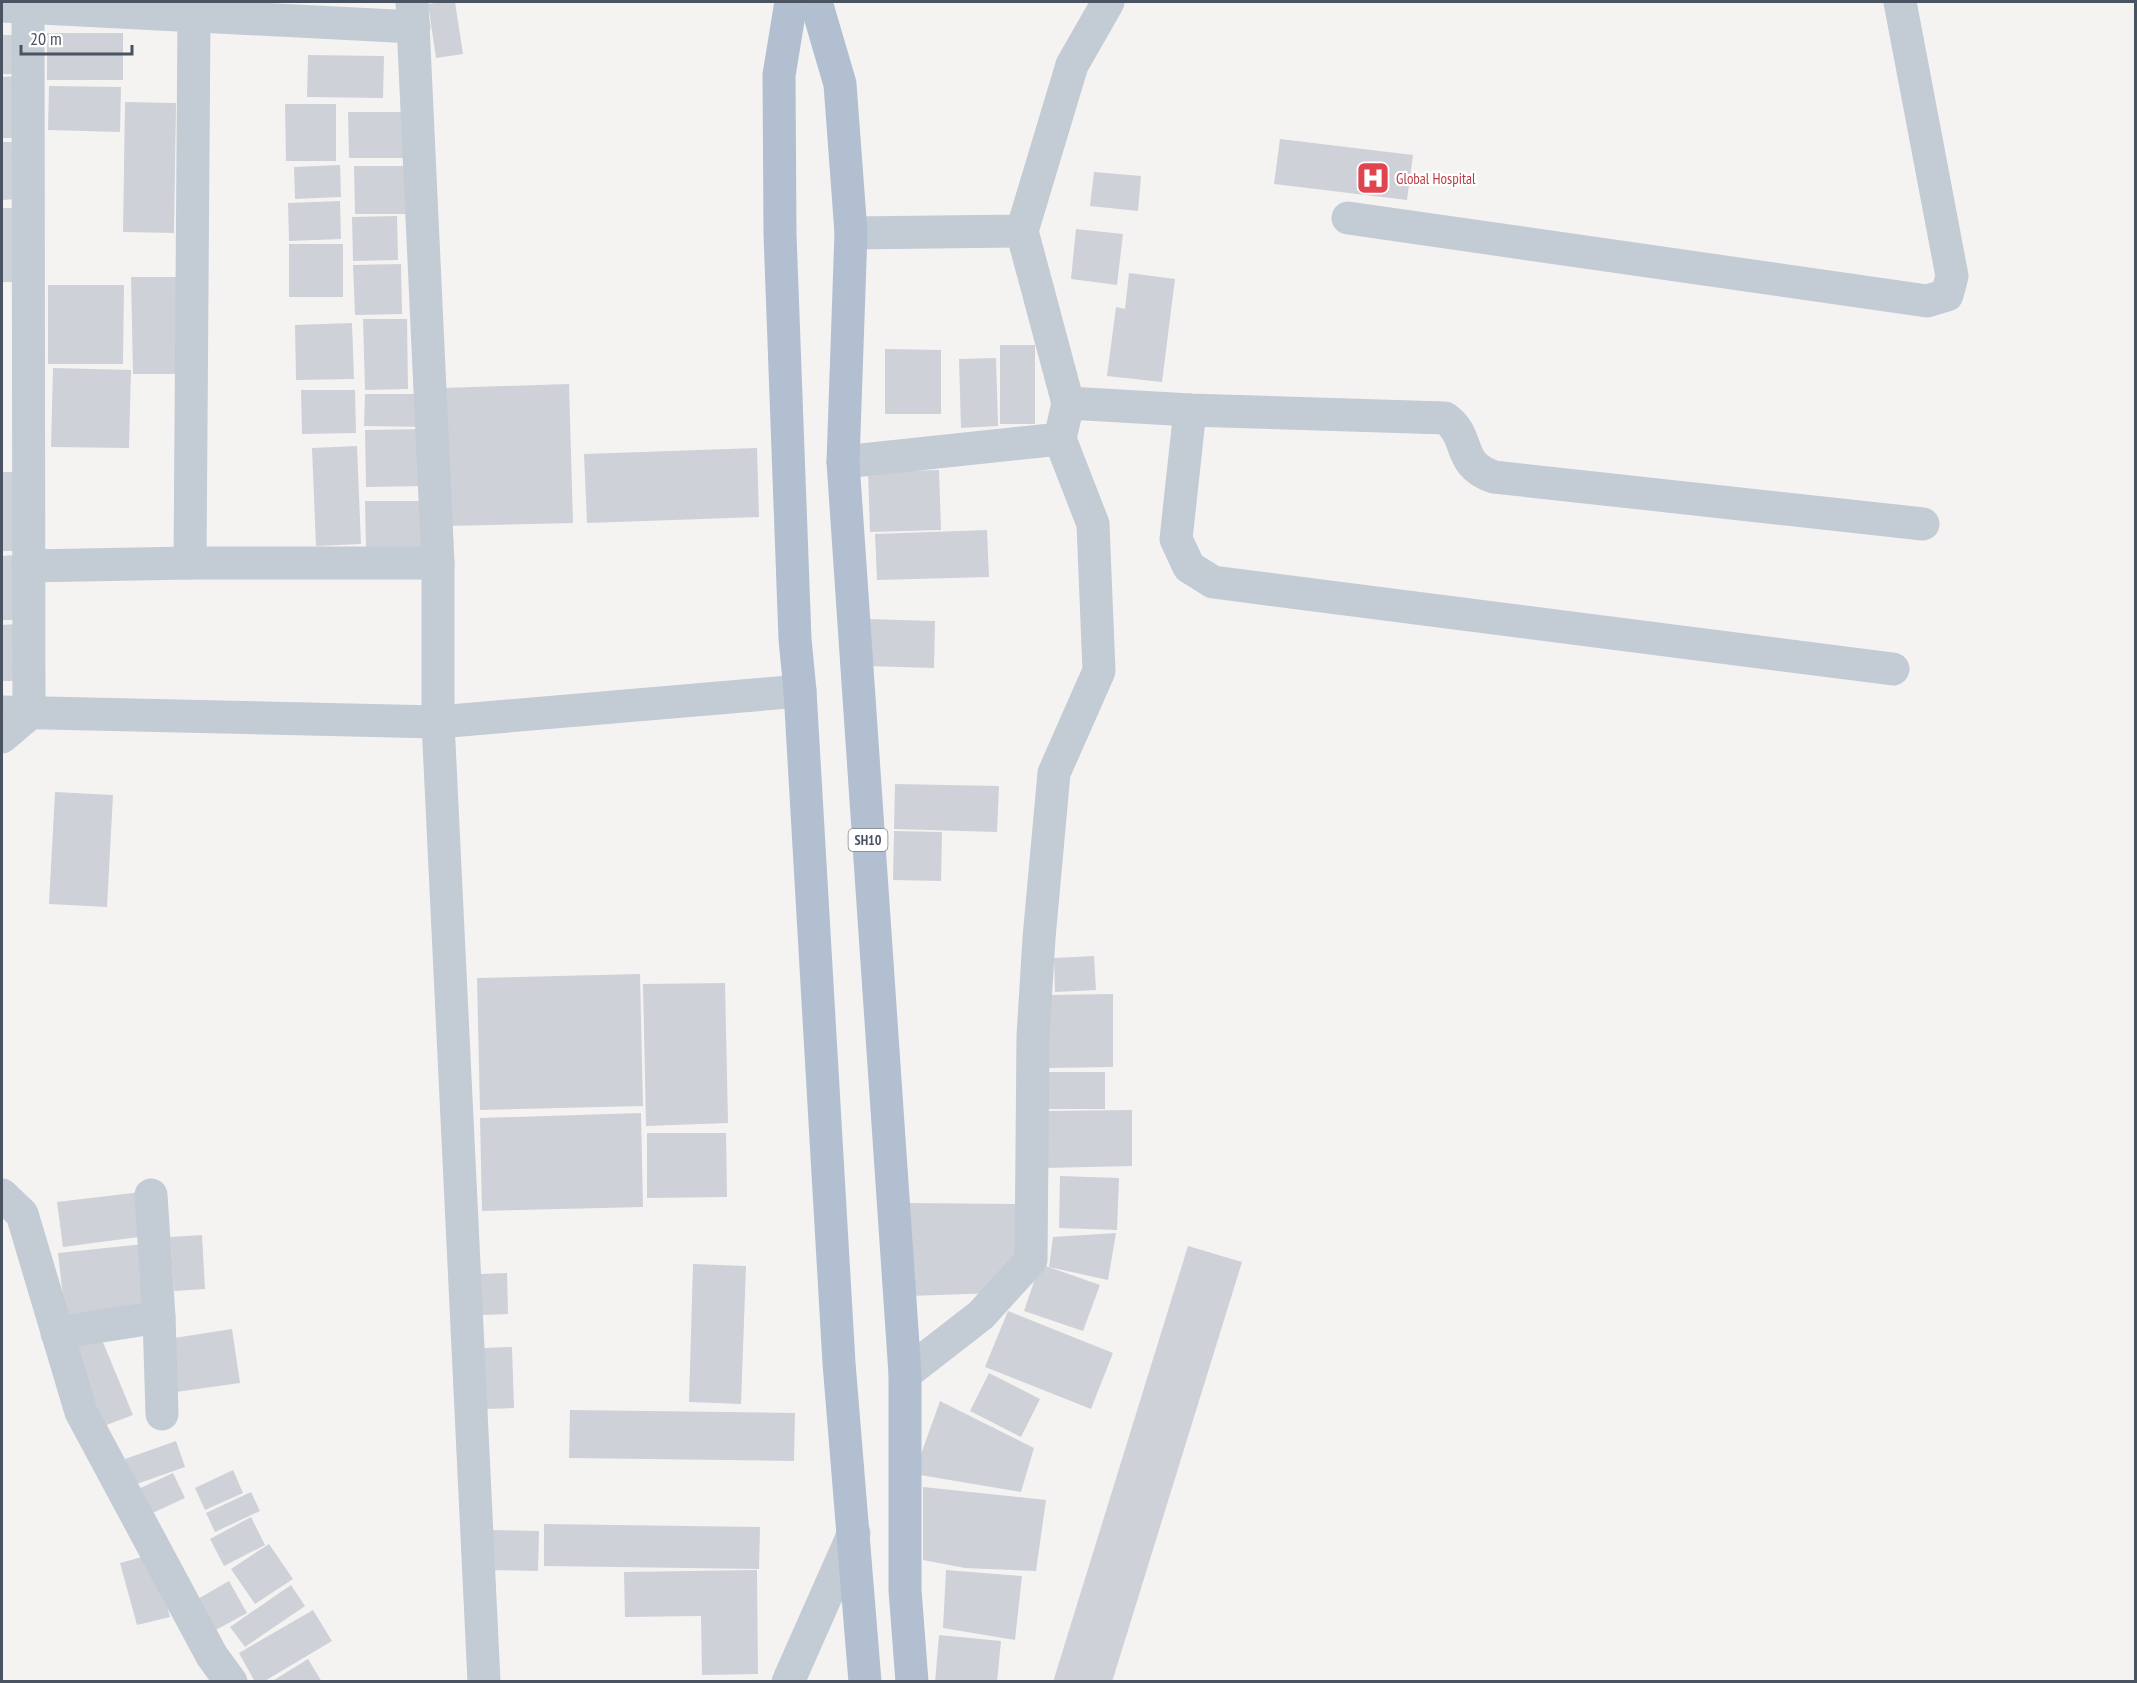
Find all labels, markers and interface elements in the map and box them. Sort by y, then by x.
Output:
scale bar [21,18,132,56]
text: 20 m [30,27,62,50]
hospital icon: Global Hospital [1355,160,1391,196]
place label: Global Hospital [1396,169,1476,188]
road number: SH10 [848,829,888,851]

